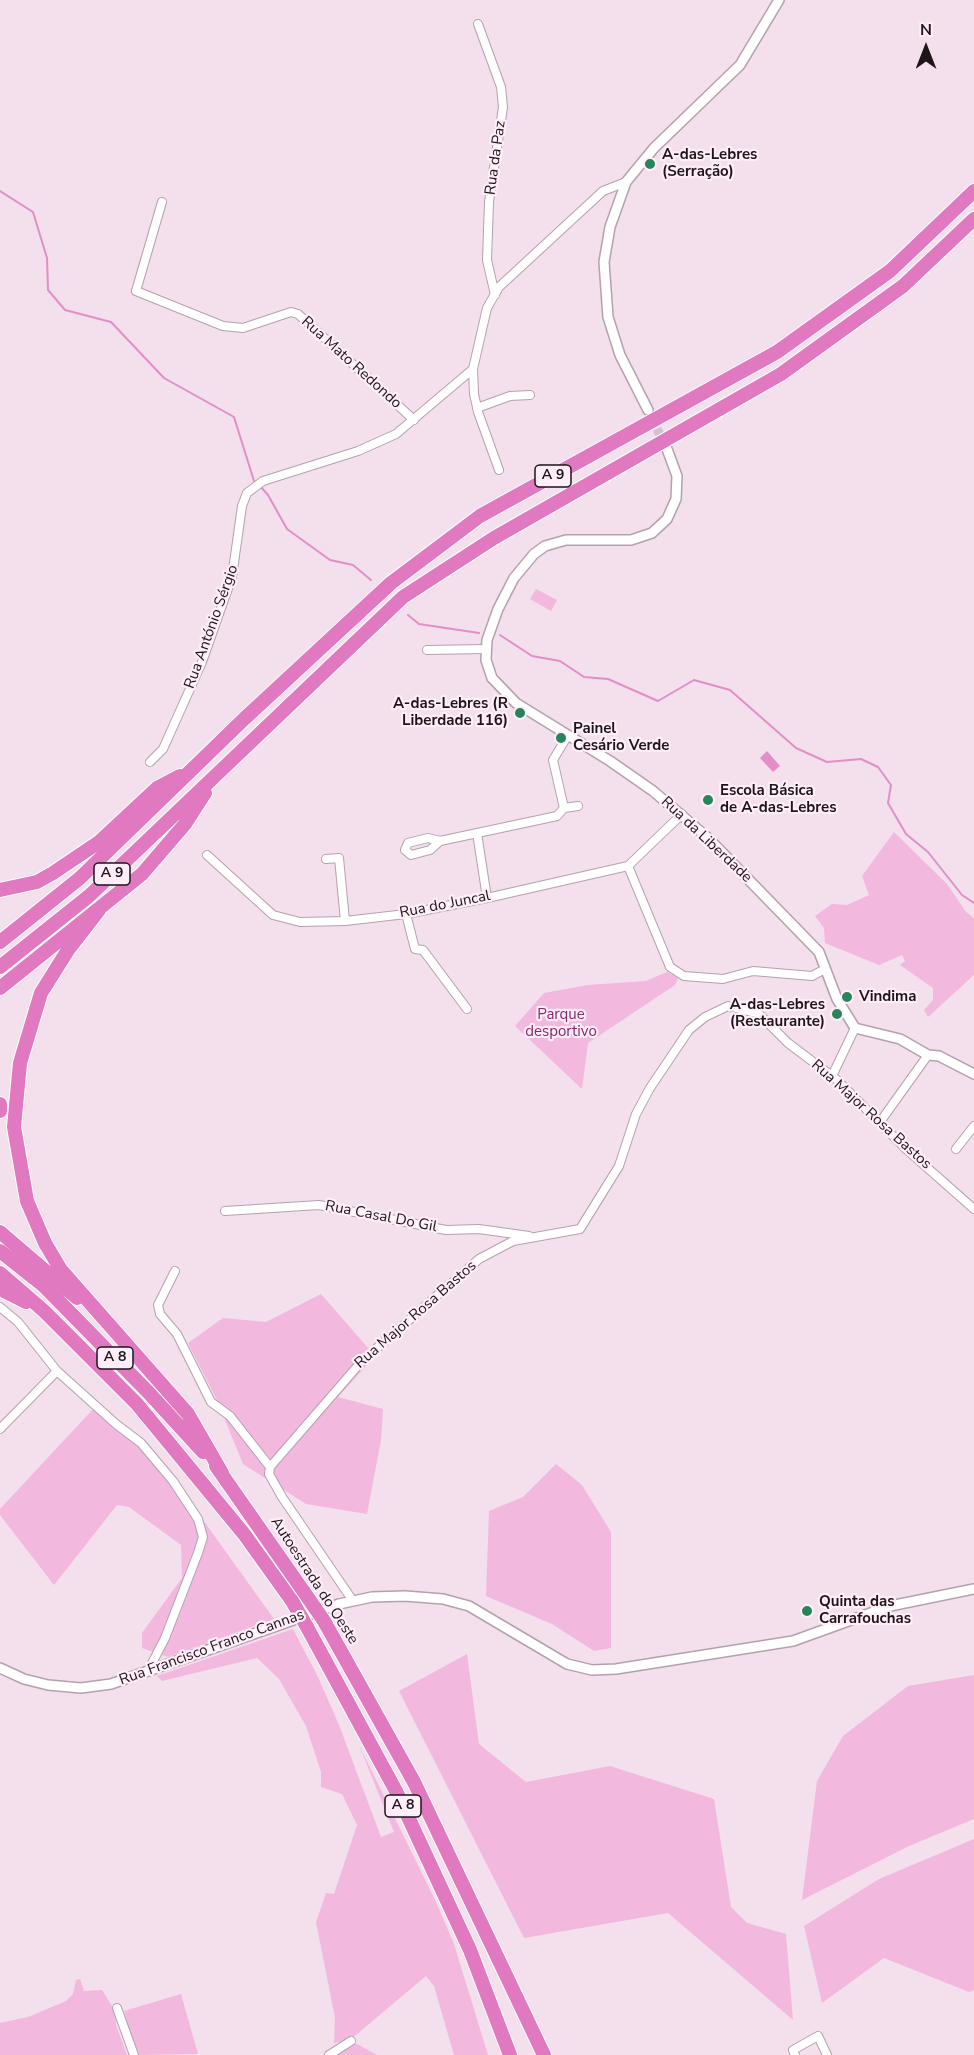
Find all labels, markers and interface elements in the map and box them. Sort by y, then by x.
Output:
north arrow [896,18,956,78]
text: N [920,19,932,41]
street label: Rua da Paz [482,120,510,196]
place label: A-das-Lebres (Serração) [662,146,757,181]
marker: A-das-Lebres (Serração) [643,157,657,171]
street label: Rua Mato Redondo [297,313,405,413]
road number: A 9 [535,465,571,487]
street label: Rua António Sérgio [181,563,243,691]
place label: A-das-Lebres (R Liberdade 116) [393,695,508,730]
marker: A-das-Lebres (R Liberdade 116) [513,706,527,720]
place label: Painel Cesário Verde [573,720,669,755]
marker: Painel Cesário Verde [554,731,568,745]
place label: Escola Básica de A-das-Lebres [720,782,837,817]
street label: Rua da Liberdade [657,793,755,887]
marker: Escola Básica de A-das-Lebres [701,793,715,807]
road number: A 9 [94,863,130,885]
street label: Rua do Juncal [398,887,492,923]
place label: Vindima [859,988,916,1006]
marker: Vindima [840,990,854,1004]
place label: A-das-Lebres (Restaurante) [730,996,825,1031]
park label: Parque desportivo [525,1006,597,1041]
marker: A-das-Lebres (Restaurante) [830,1007,844,1021]
street label: Rua Major Rosa Bastos [807,1056,935,1174]
street label: Rua Casal Do Gil [324,1197,438,1237]
street label: Rua Major Rosa Bastos [351,1257,481,1373]
road number: A 8 [97,1347,133,1369]
street label: Autoestrada do Oeste [266,1514,362,1648]
place label: Quinta das Carrafouchas [819,1593,911,1628]
marker: Quinta das Carrafouchas [800,1604,814,1618]
street label: Rua Francisco Franco Cannas [117,1606,307,1690]
road number: A 8 [385,1795,421,1817]

